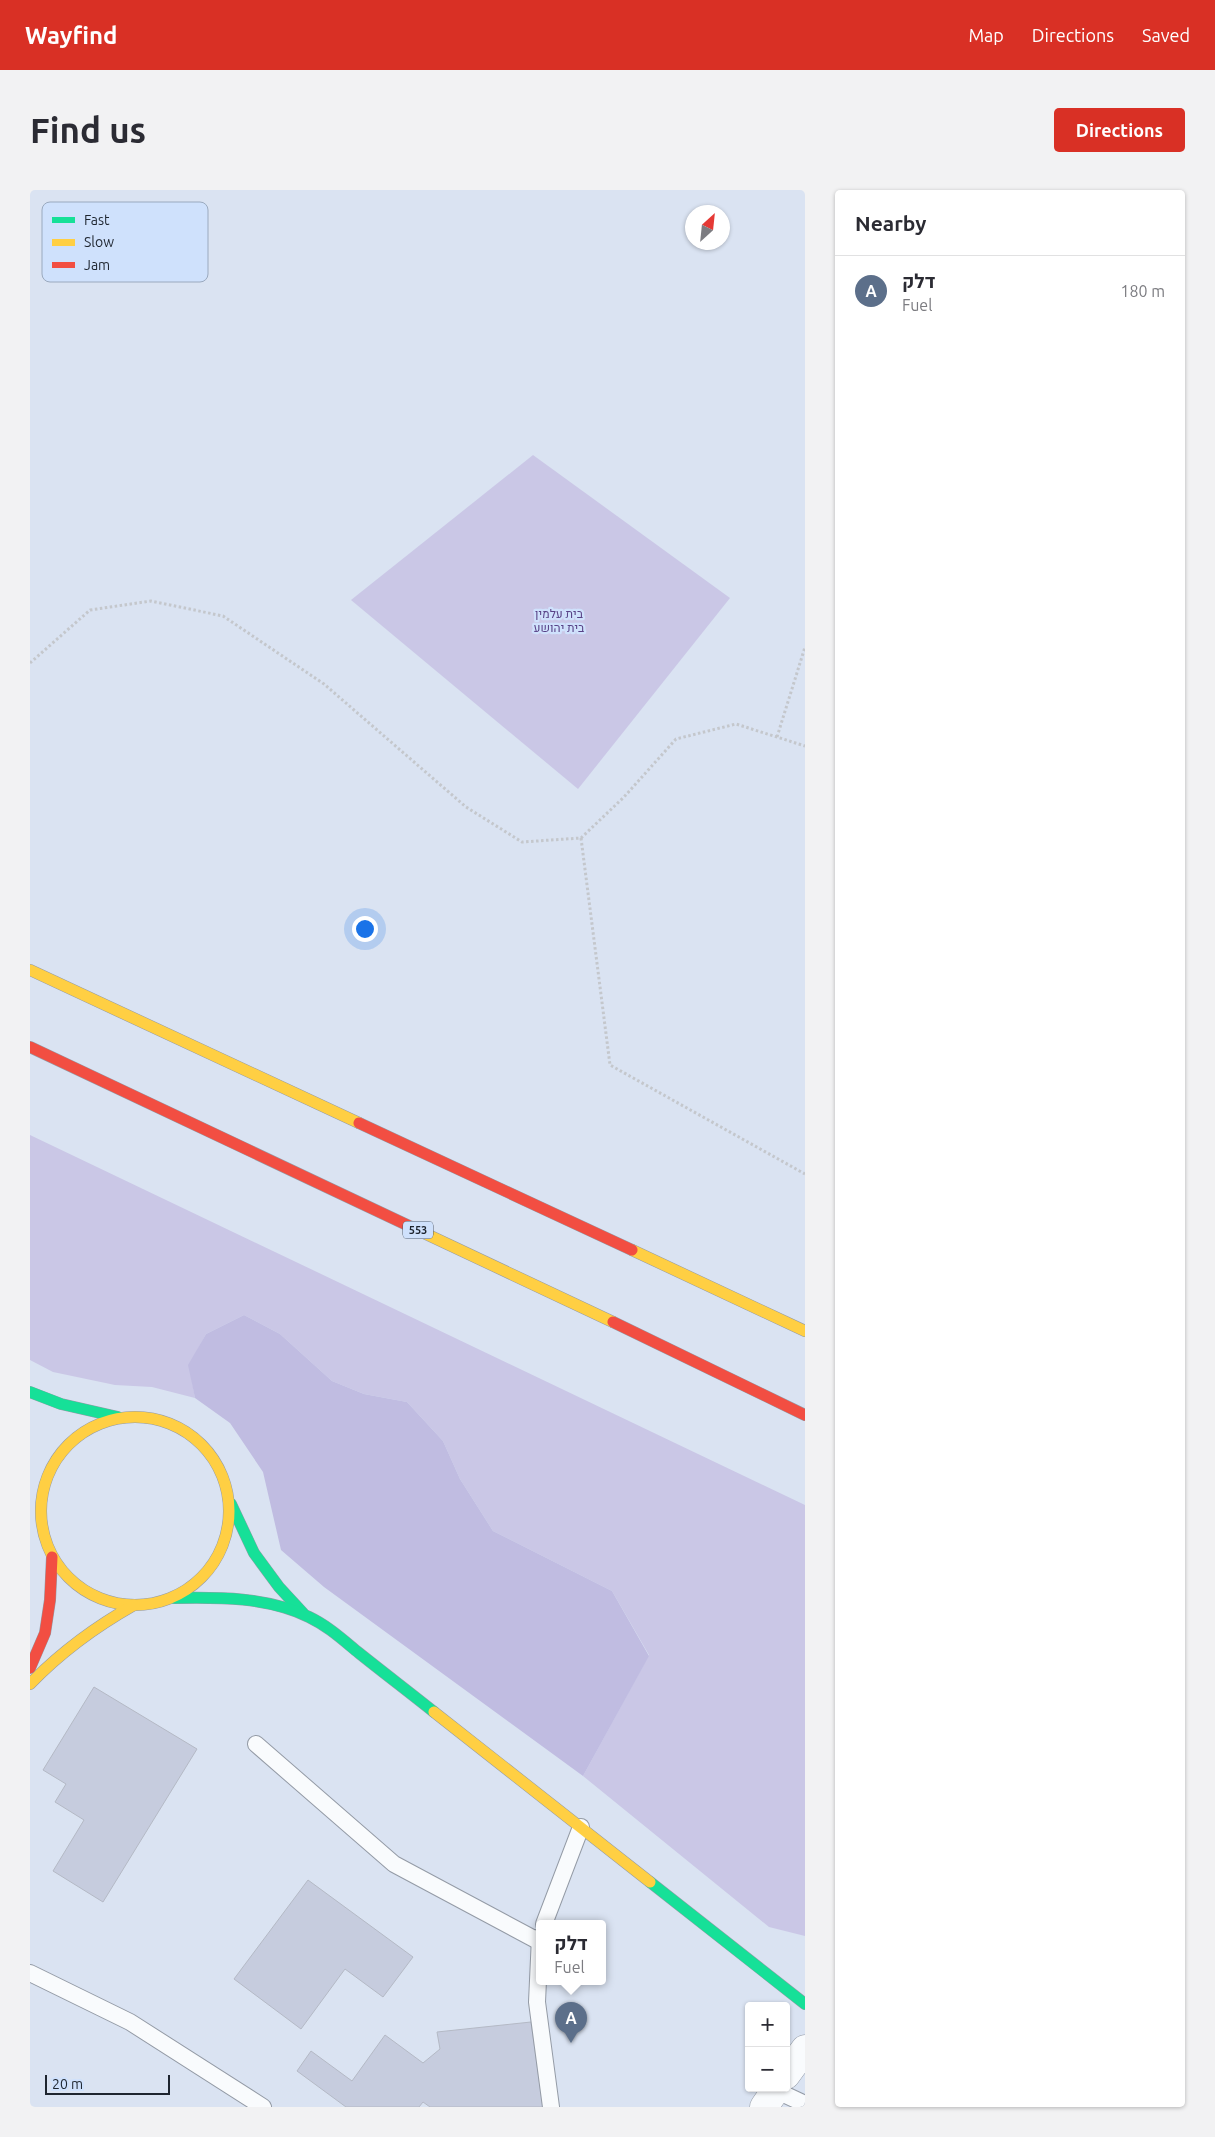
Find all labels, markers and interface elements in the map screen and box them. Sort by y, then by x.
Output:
text: Wayfind [25,22,117,49]
text: Map [968,25,1004,45]
text: Directions [1032,25,1114,45]
text: Saved [1142,25,1190,45]
button: Directions [1054,108,1185,152]
text: Find us [30,110,146,150]
legend [42,202,208,282]
north arrow [685,205,730,250]
text: Nearby [855,211,926,235]
text: Fast [84,212,110,228]
text: Slow [84,234,114,250]
text: Jam [84,257,110,273]
text: דלק [902,270,935,292]
text: A [865,282,877,300]
text: 180 m [1120,282,1165,300]
text: Fuel [902,296,932,314]
park label: בית עלמין בית יהושע [534,607,585,634]
your location [352,916,378,942]
road number: 553 [403,1222,433,1238]
popup [536,1920,606,1985]
text: דלק [554,1932,588,1954]
text: Fuel [554,1958,585,1976]
pin: A [555,2002,587,2043]
map controls [745,2002,790,2092]
button: + [745,2002,790,2047]
button: − [745,2047,790,2092]
scale bar [45,2072,170,2095]
text: 20 m [52,2076,83,2092]

